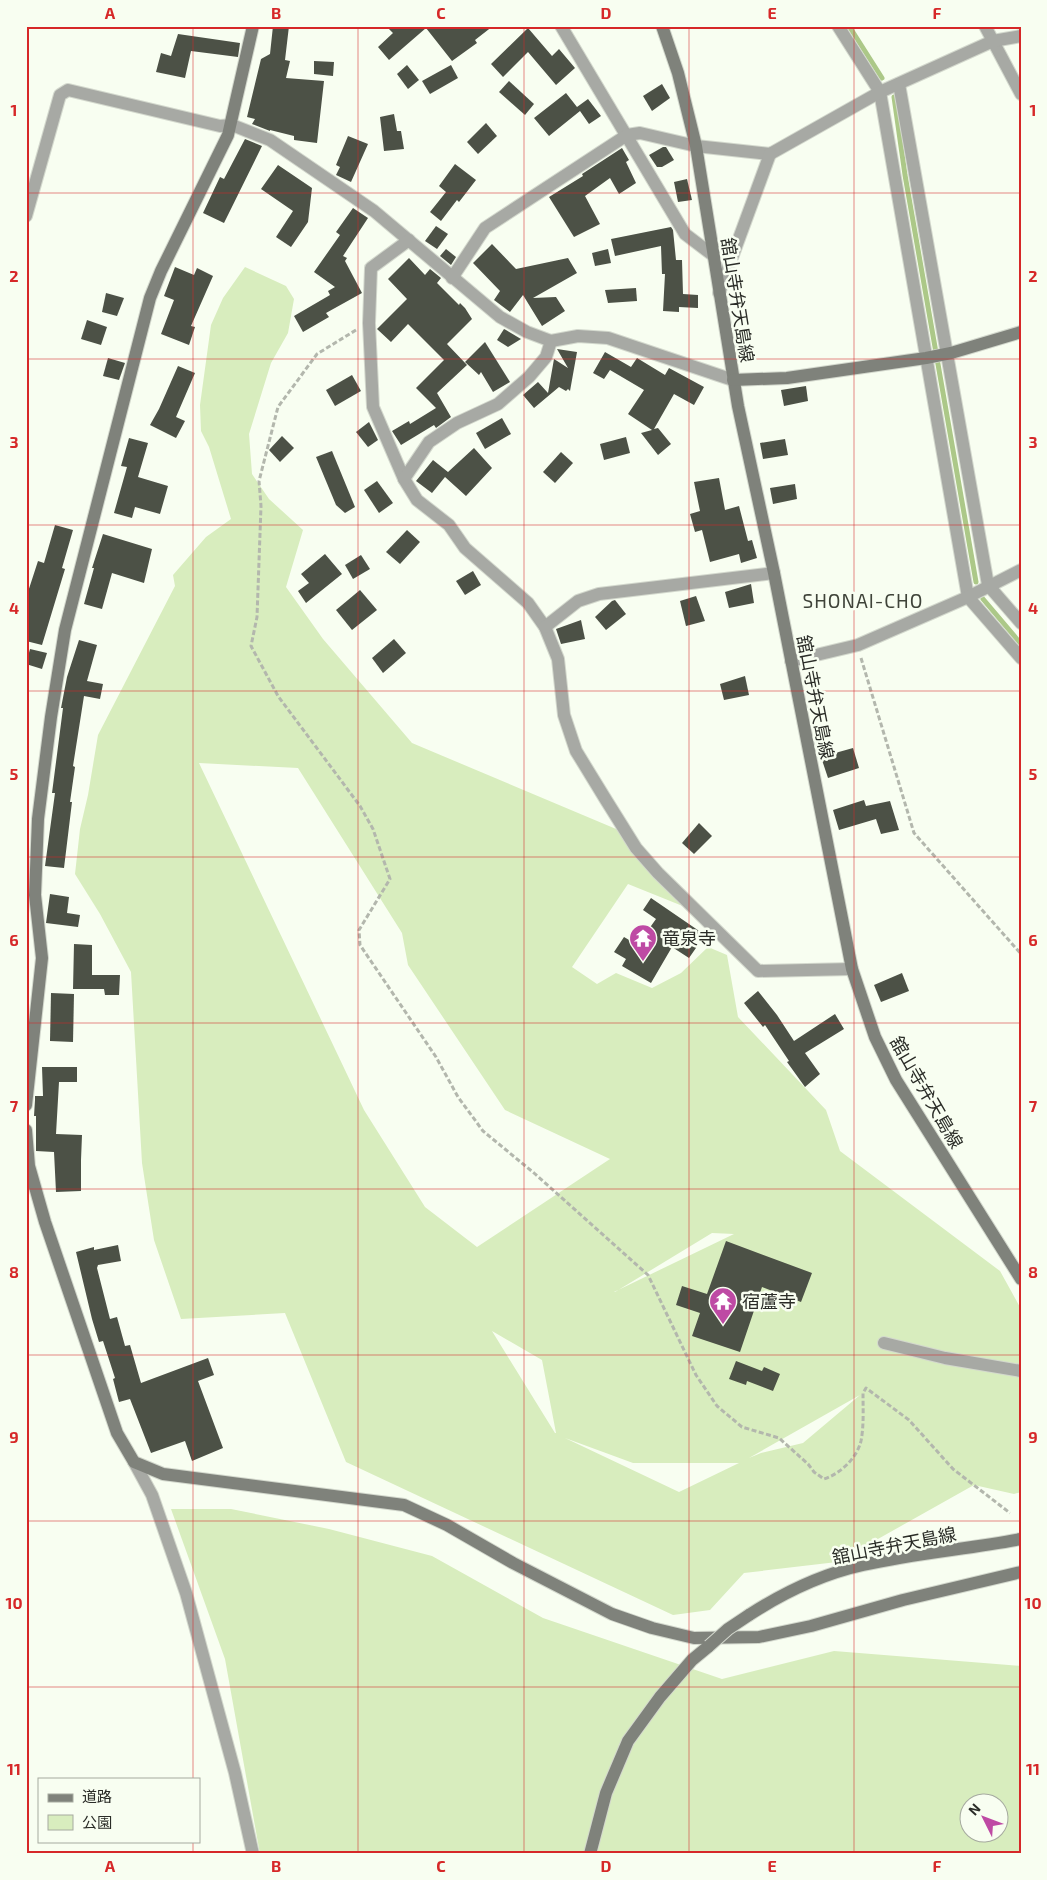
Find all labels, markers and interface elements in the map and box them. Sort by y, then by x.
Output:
text: A [105,3,116,22]
text: B [271,3,281,22]
text: C [436,3,446,22]
text: D [601,3,612,22]
text: E [767,3,777,22]
text: F [933,3,942,22]
text: 1 [11,100,17,119]
text: 1 [1030,100,1036,119]
street label: 舘山寺弁天島線 [717,236,759,364]
text: 2 [9,266,19,285]
text: 2 [1028,266,1038,285]
text: 3 [9,432,19,451]
text: 3 [1028,432,1038,451]
district label: SHONAI-CHO [803,589,923,612]
text: 4 [9,598,19,617]
text: 4 [1028,598,1038,617]
street label: 舘山寺弁天島線 [793,633,839,761]
text: 5 [10,764,19,783]
text: 5 [1029,764,1038,783]
temple icon: 竜泉寺 [628,923,658,962]
place label: 竜泉寺 [662,927,716,949]
text: 6 [9,930,19,949]
text: 6 [1028,930,1038,949]
street label: 舘山寺弁天島線 [886,1032,968,1152]
text: 7 [10,1096,19,1115]
text: 7 [1029,1096,1038,1115]
text: 8 [9,1262,19,1281]
text: 8 [1028,1262,1038,1281]
temple icon: 宿蘆寺 [708,1286,738,1325]
place label: 宿蘆寺 [742,1290,796,1312]
text: 9 [9,1427,19,1446]
text: 9 [1028,1427,1038,1446]
street label: 舘山寺弁天島線 [830,1522,958,1568]
text: 10 [5,1593,23,1612]
text: 10 [1024,1593,1042,1612]
text: 11 [7,1759,21,1778]
text: 11 [1026,1759,1040,1778]
legend [38,1778,200,1842]
text: 道路 [82,1787,112,1805]
north arrow [960,1792,1010,1842]
text: N [964,1800,984,1818]
text: 公園 [82,1813,112,1831]
text: A [105,1856,116,1875]
text: B [271,1856,281,1875]
text: C [436,1856,446,1875]
text: D [601,1856,612,1875]
text: E [767,1856,777,1875]
text: F [933,1856,942,1875]

